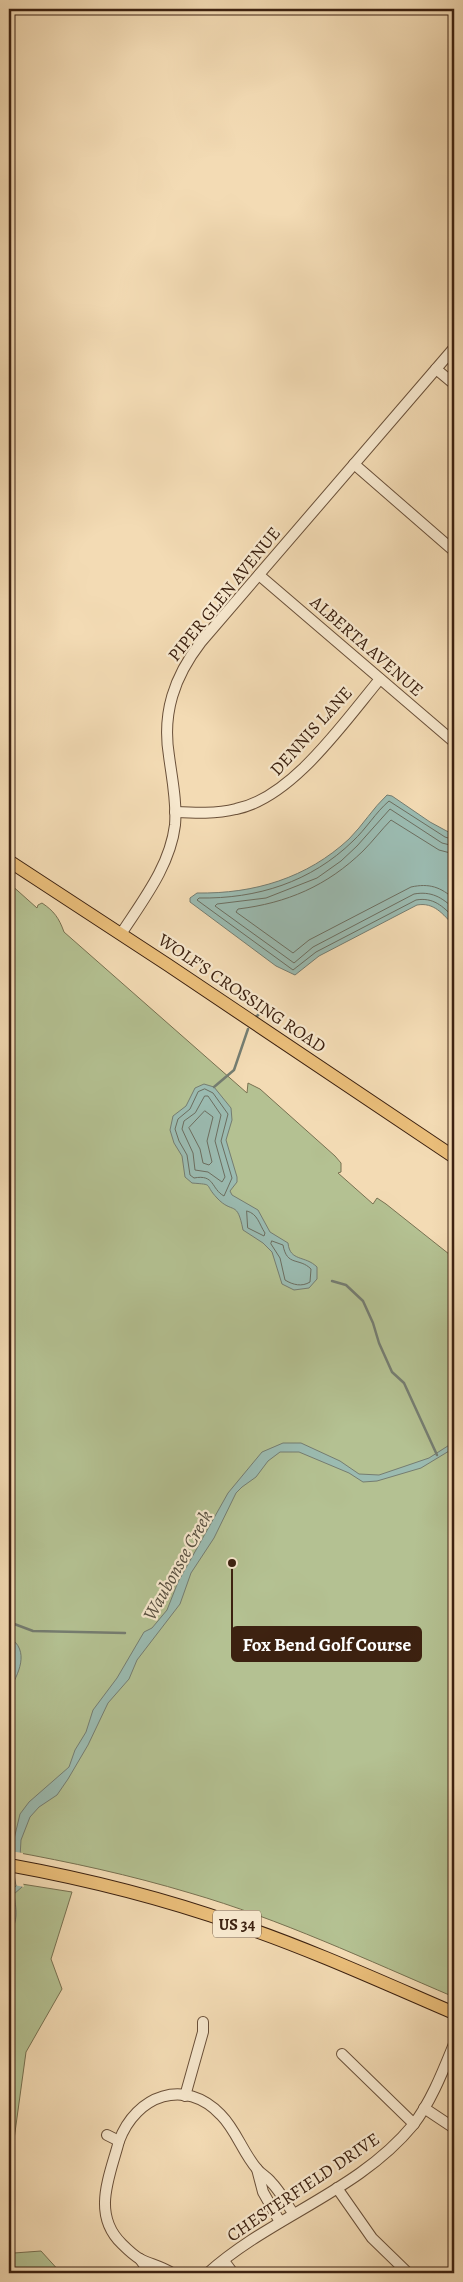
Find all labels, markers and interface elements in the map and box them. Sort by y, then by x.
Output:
street label: PIPER GLEN AVENUE [162,522,286,666]
street label: ALBERTA AVENUE [305,590,429,702]
street label: DENNIS LANE [264,681,358,781]
street label: WOLF'S CROSSING ROAD [152,927,331,1058]
water label: Waubonsee Creek [137,1506,219,1625]
callout: Fox Bend Golf Course [232,1627,421,1661]
text: Fox Bend Golf Course [243,1632,412,1658]
road number: US 34 [213,1910,261,1938]
street label: CHESTERFIELD DRIVE [222,2127,384,2247]

